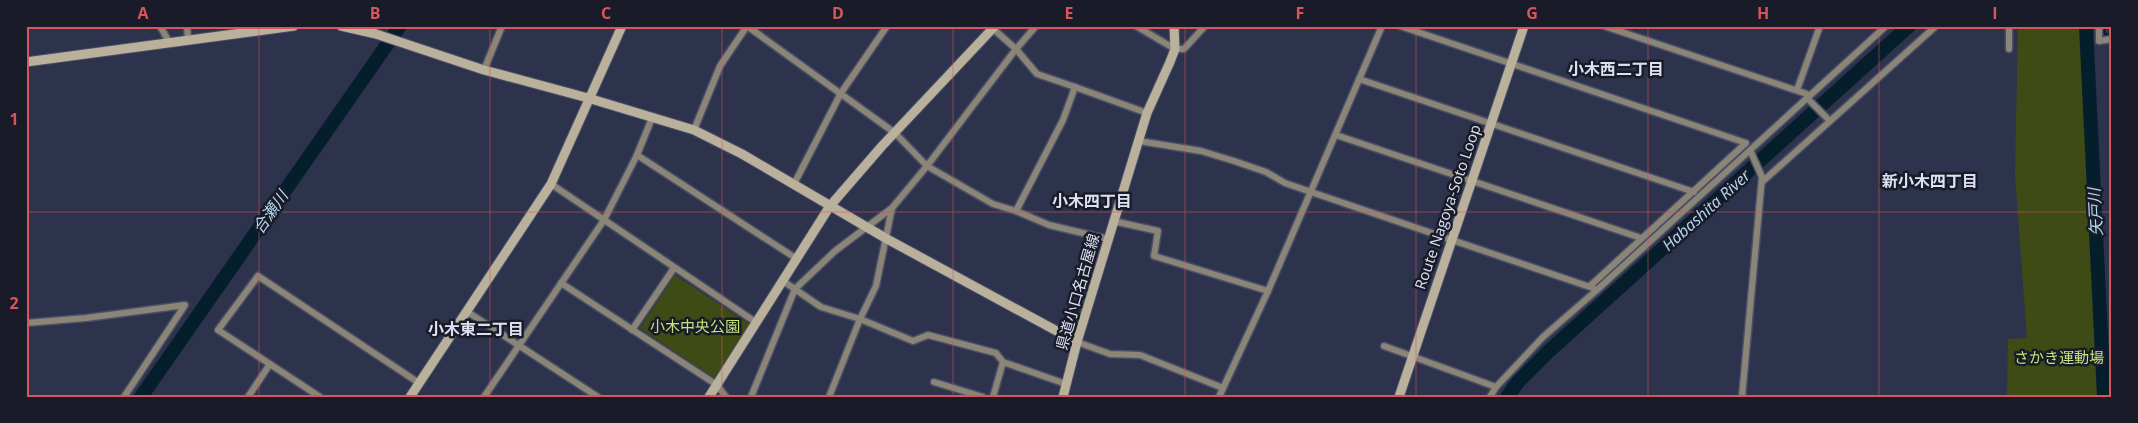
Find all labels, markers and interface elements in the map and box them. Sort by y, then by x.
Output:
text: A [137,2,149,24]
text: B [370,2,380,24]
text: C [601,2,611,24]
text: D [832,2,844,24]
text: E [1065,2,1074,24]
text: F [1296,2,1304,24]
text: G [1526,2,1538,24]
text: H [1757,2,1769,24]
text: I [1992,2,1998,24]
district label: 小木西二丁目 [1568,58,1664,80]
text: 1 [9,108,19,130]
street label: Route Nagoya-Soto Loop [1409,122,1485,292]
water label: Habashita River [1657,164,1755,256]
district label: 新小木四丁目 [1882,170,1978,192]
water label: 合瀬川 [247,184,294,238]
water label: 矢戸川 [2083,185,2107,237]
district label: 小木四丁目 [1052,190,1132,212]
street label: 県道小口名古屋線 [1051,231,1103,352]
text: 2 [9,292,19,314]
park label: 小木中央公園 [650,316,740,336]
district label: 小木東二丁目 [428,318,524,340]
park label: さかき運動場 [2014,347,2104,367]

